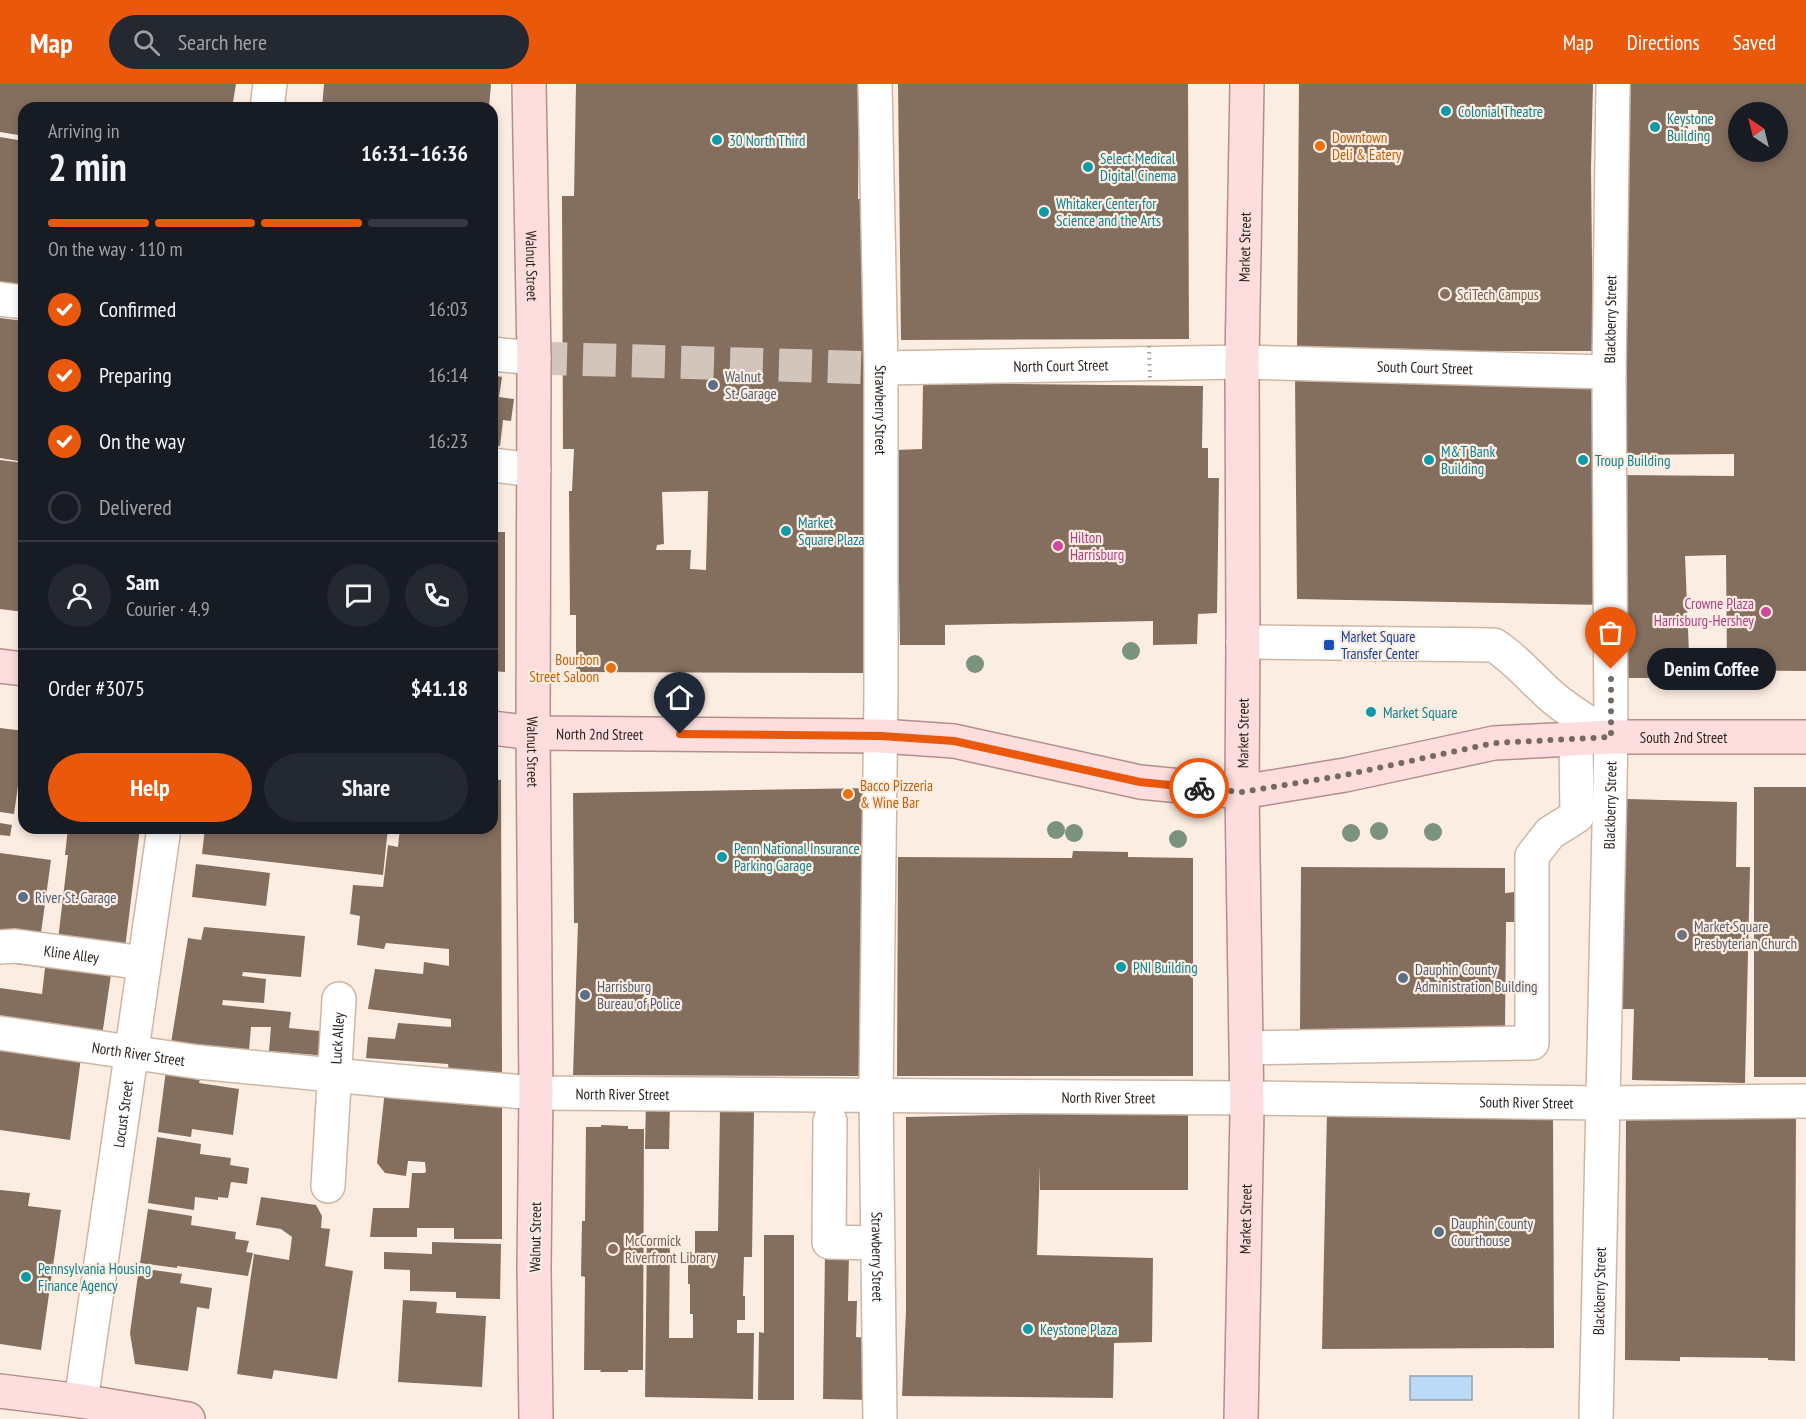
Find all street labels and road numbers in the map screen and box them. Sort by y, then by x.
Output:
street label: Market Street [1234,212,1254,282]
street label: Walnut Street [522,230,542,301]
street label: Blackberry Street [1600,275,1620,363]
street label: North Court Street [1013,355,1109,375]
street label: South Court Street [1377,356,1473,378]
street label: Strawberry Street [872,365,891,455]
street label: Market Street [1233,698,1252,768]
street label: Walnut Street [523,717,543,787]
street label: North 2nd Street [556,724,643,743]
street label: South 2nd Street [1640,728,1727,747]
street label: Blackberry Street [1599,761,1620,849]
street label: Kline Alley [43,940,101,967]
street label: Luck Alley [326,1011,348,1065]
street label: North River Street [91,1037,186,1069]
street label: Locust Street [108,1079,137,1149]
street label: North River Street [575,1084,669,1103]
street label: North River Street [1061,1087,1155,1107]
street label: South River Street [1479,1092,1574,1112]
street label: Market Street [1235,1184,1255,1254]
street label: Walnut Street [525,1202,545,1272]
street label: Strawberry Street [868,1212,888,1302]
street label: Blackberry Street [1588,1247,1609,1335]

